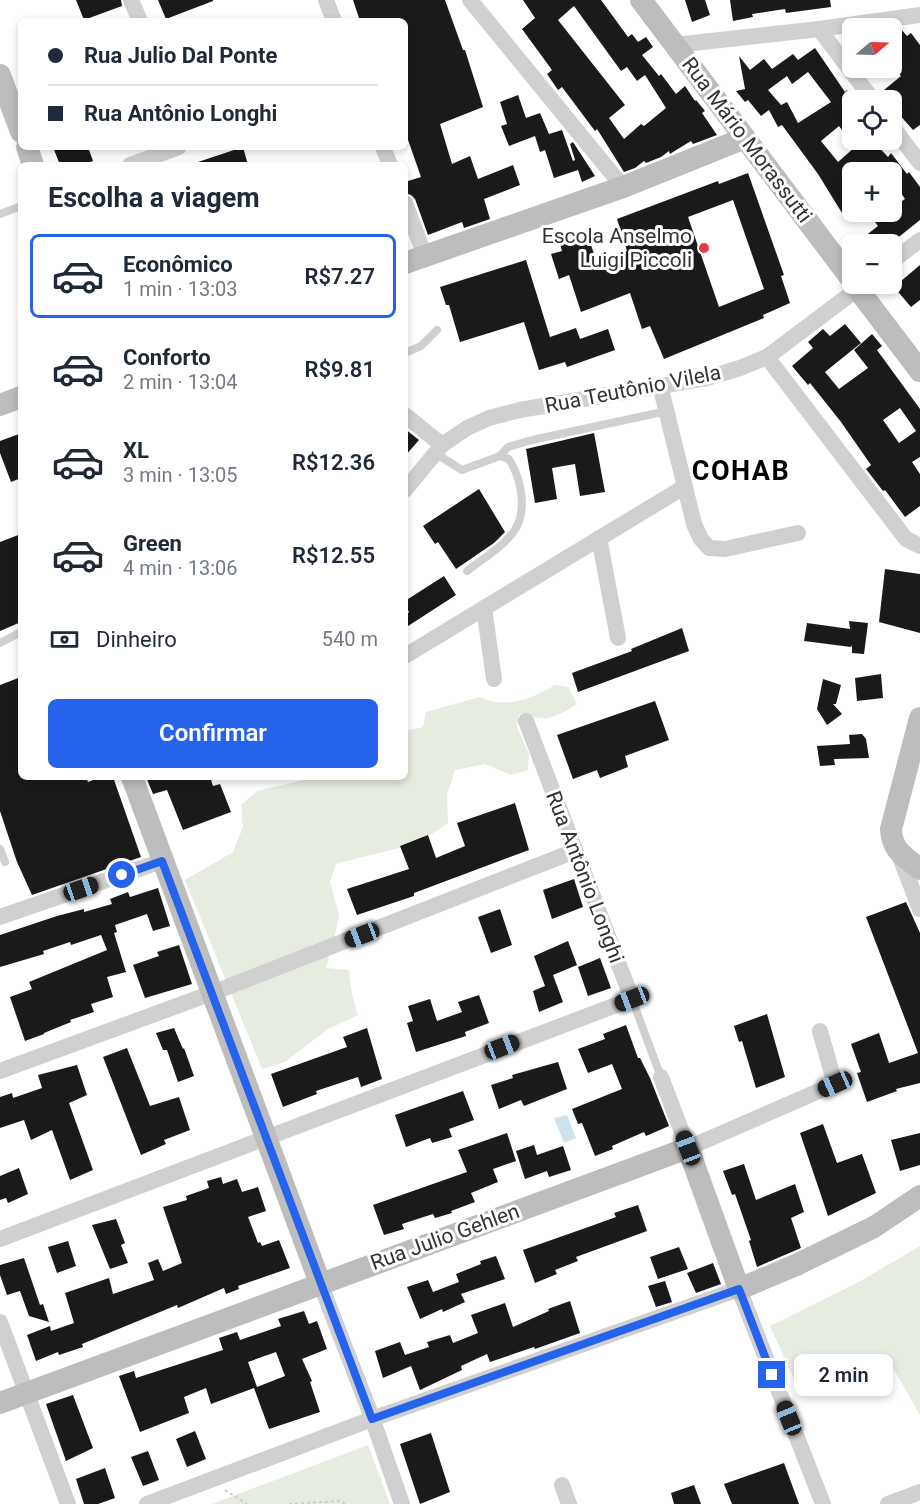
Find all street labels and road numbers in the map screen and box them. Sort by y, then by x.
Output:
street label: Rua Mário Morassutti [677,53,817,227]
street label: Rua Teutônio Vilela [543,360,723,418]
street label: Rua Antônio Longhi [541,788,629,966]
street label: Rua Julio Gehlen [367,1199,523,1275]

